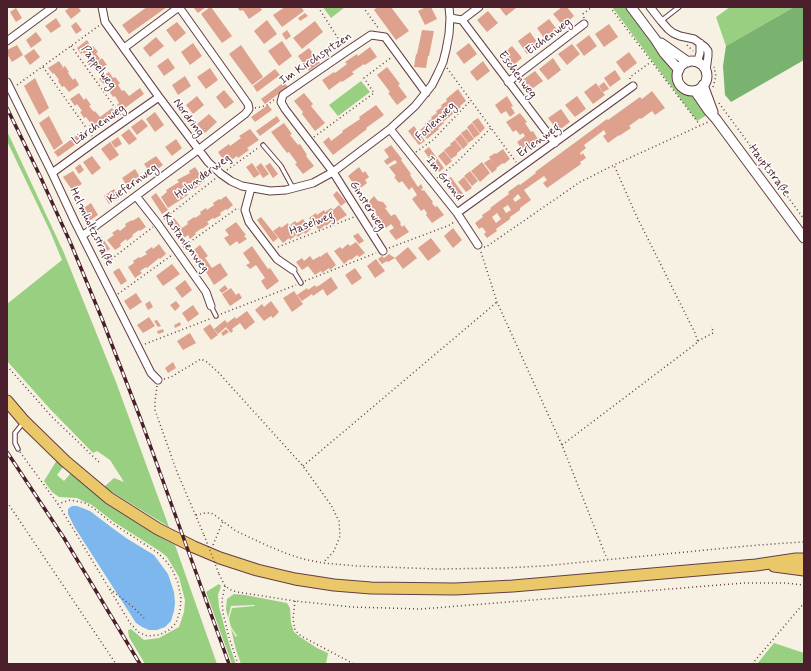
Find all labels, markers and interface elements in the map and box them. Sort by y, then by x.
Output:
street label: Eichenweg [524,15,574,59]
street label: Im Kirchspitzen [277,30,355,88]
street label: Pappelweg [77,43,119,93]
street label: Eschenweg [495,49,539,101]
street label: Nordring [169,96,207,140]
street label: Forlenweg [413,99,459,145]
street label: Lärchenweg [70,101,128,149]
street label: Erlenweg [515,121,563,161]
street label: Hauptstraße [745,142,793,200]
street label: Holunderweg [172,151,234,203]
street label: Im Grund [422,154,466,204]
street label: Kiefernweg [105,161,161,207]
street label: Ginsterweg [346,179,388,233]
street label: Helmholtzstraße [66,185,116,269]
street label: Haselweg [288,209,336,239]
street label: Kastanienweg [158,210,212,276]

